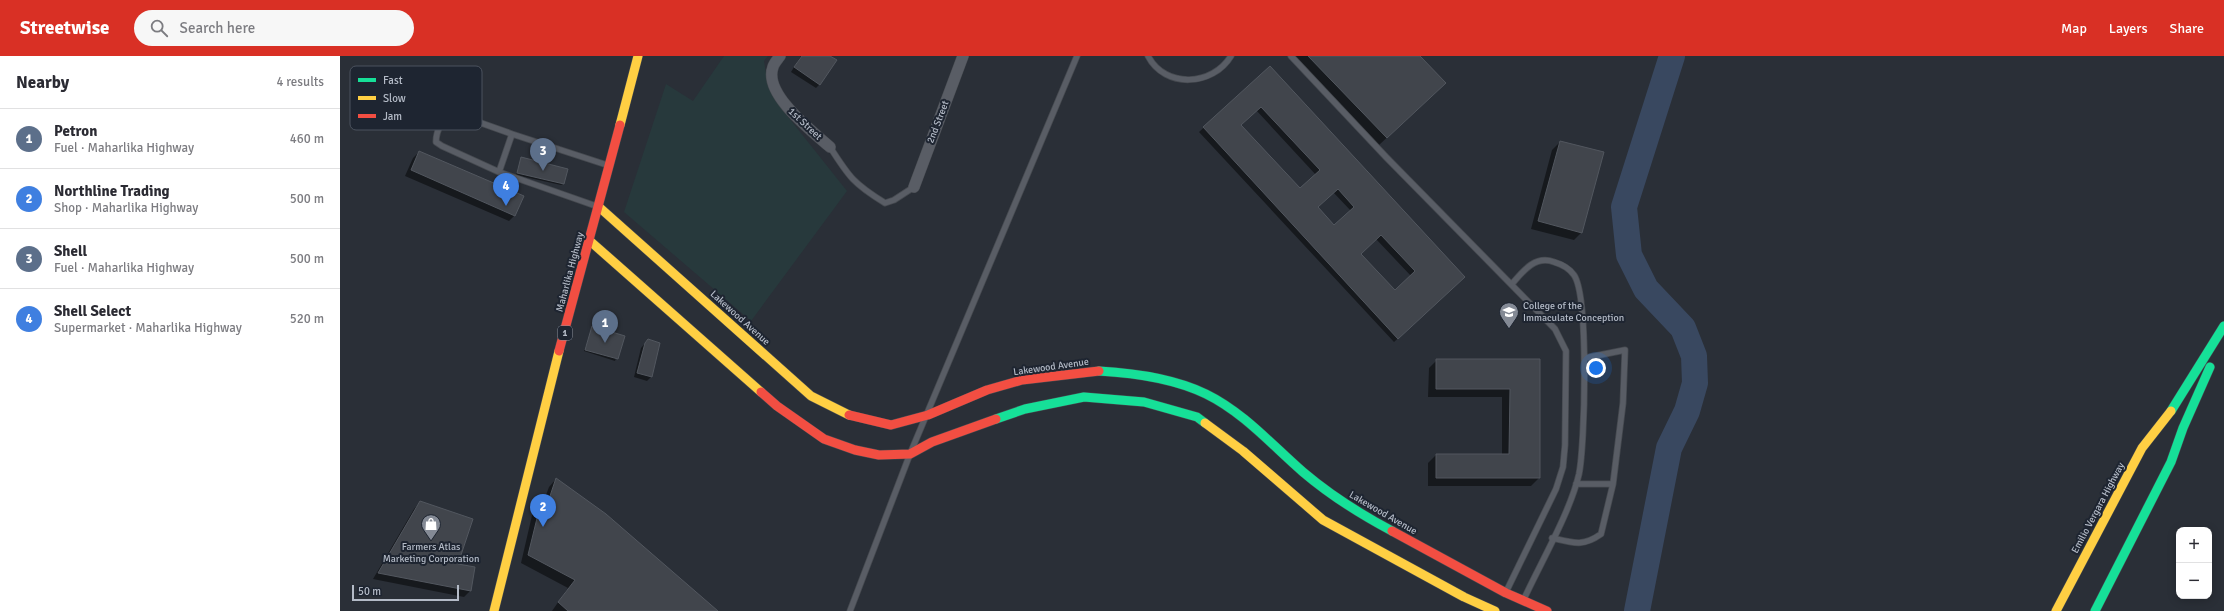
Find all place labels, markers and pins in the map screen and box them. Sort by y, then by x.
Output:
pin: 3 [530,138,556,171]
pin: 4 [493,173,519,206]
place label: College of the Immaculate Conception [1523,300,1624,324]
school or university icon: College of the Immaculate Conception [1498,301,1520,329]
pin: 1 [592,310,618,343]
pin: 2 [530,494,556,527]
shop icon: Farmers Atlas Marketing Corporation [420,513,442,541]
place label: Farmers Atlas Marketing Corporation [383,541,479,565]

